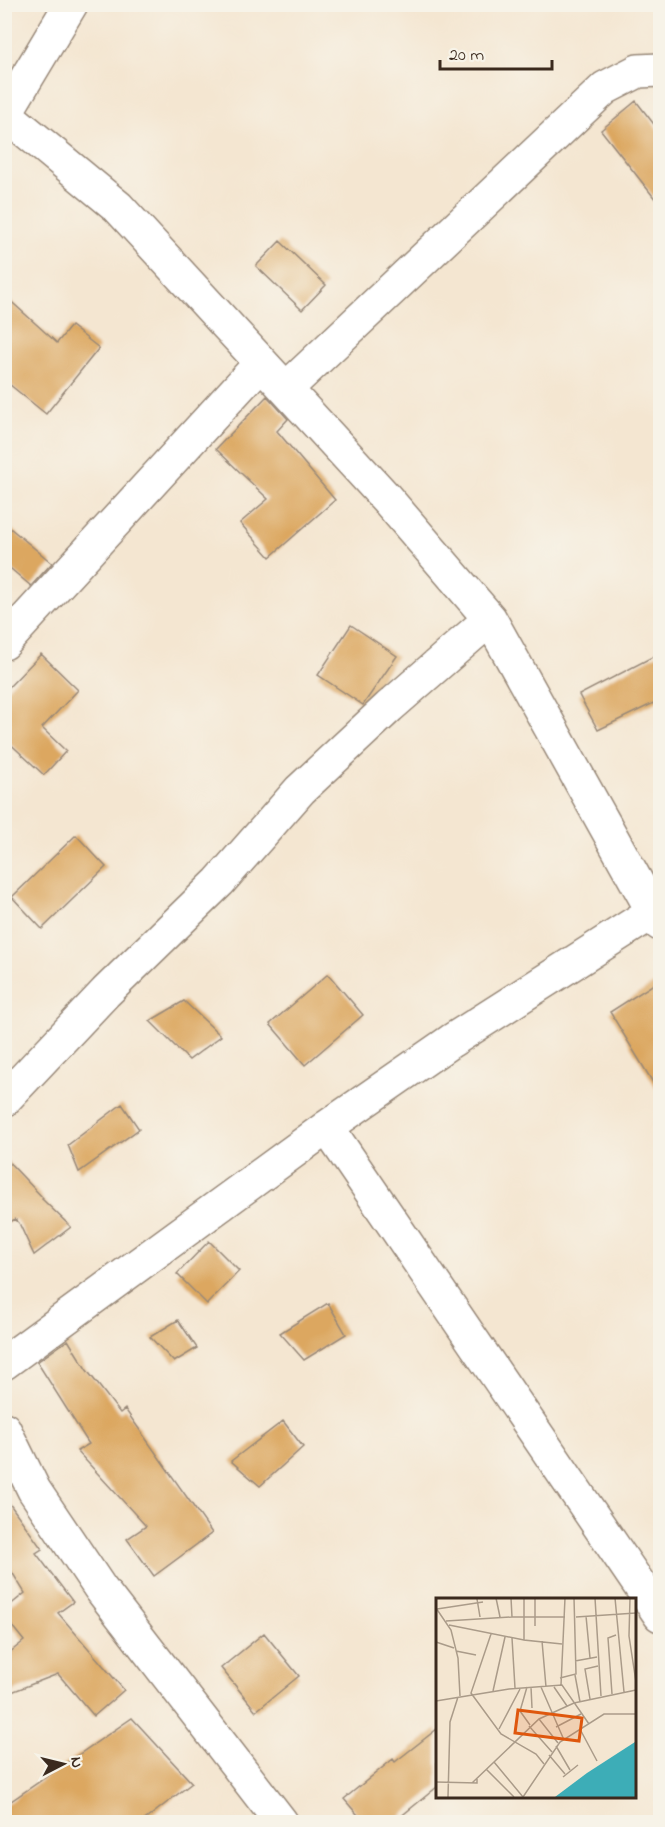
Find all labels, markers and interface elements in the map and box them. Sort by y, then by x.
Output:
scale bar [440,33,552,71]
text: 20 m [449,43,484,69]
inset map [436,1598,635,1797]
north arrow [33,1734,93,1794]
text: N [63,1756,88,1769]

